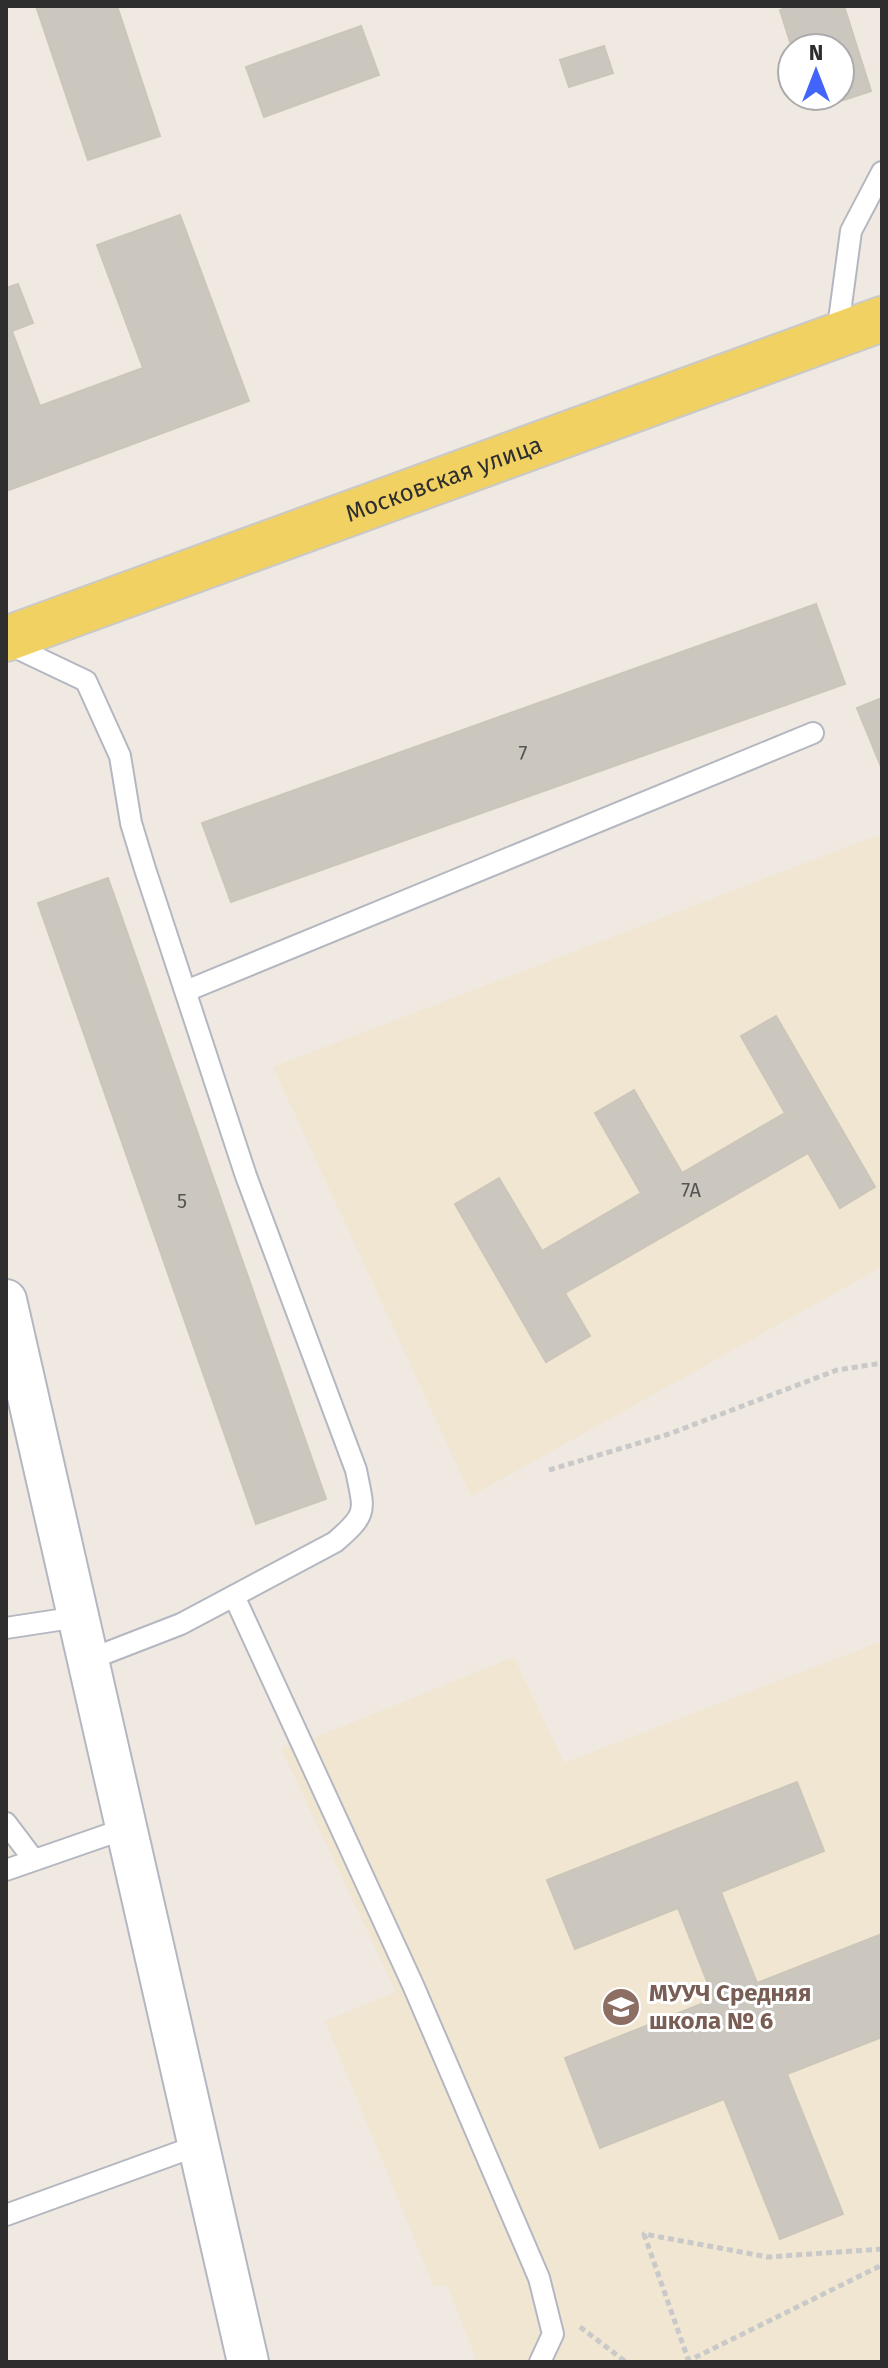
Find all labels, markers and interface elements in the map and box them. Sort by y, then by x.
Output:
north arrow [776,32,856,112]
text: N [809,39,823,66]
street label: Московская улица [342,430,546,528]
house number: 7 [519,741,528,765]
house number: 7А [681,1178,701,1202]
house number: 5 [177,1189,187,1213]
place label: МУУЧ Средняя школа № 6 [649,1979,811,2035]
school or university icon: МУУЧ Средняя школа № 6 [600,1986,642,2028]

